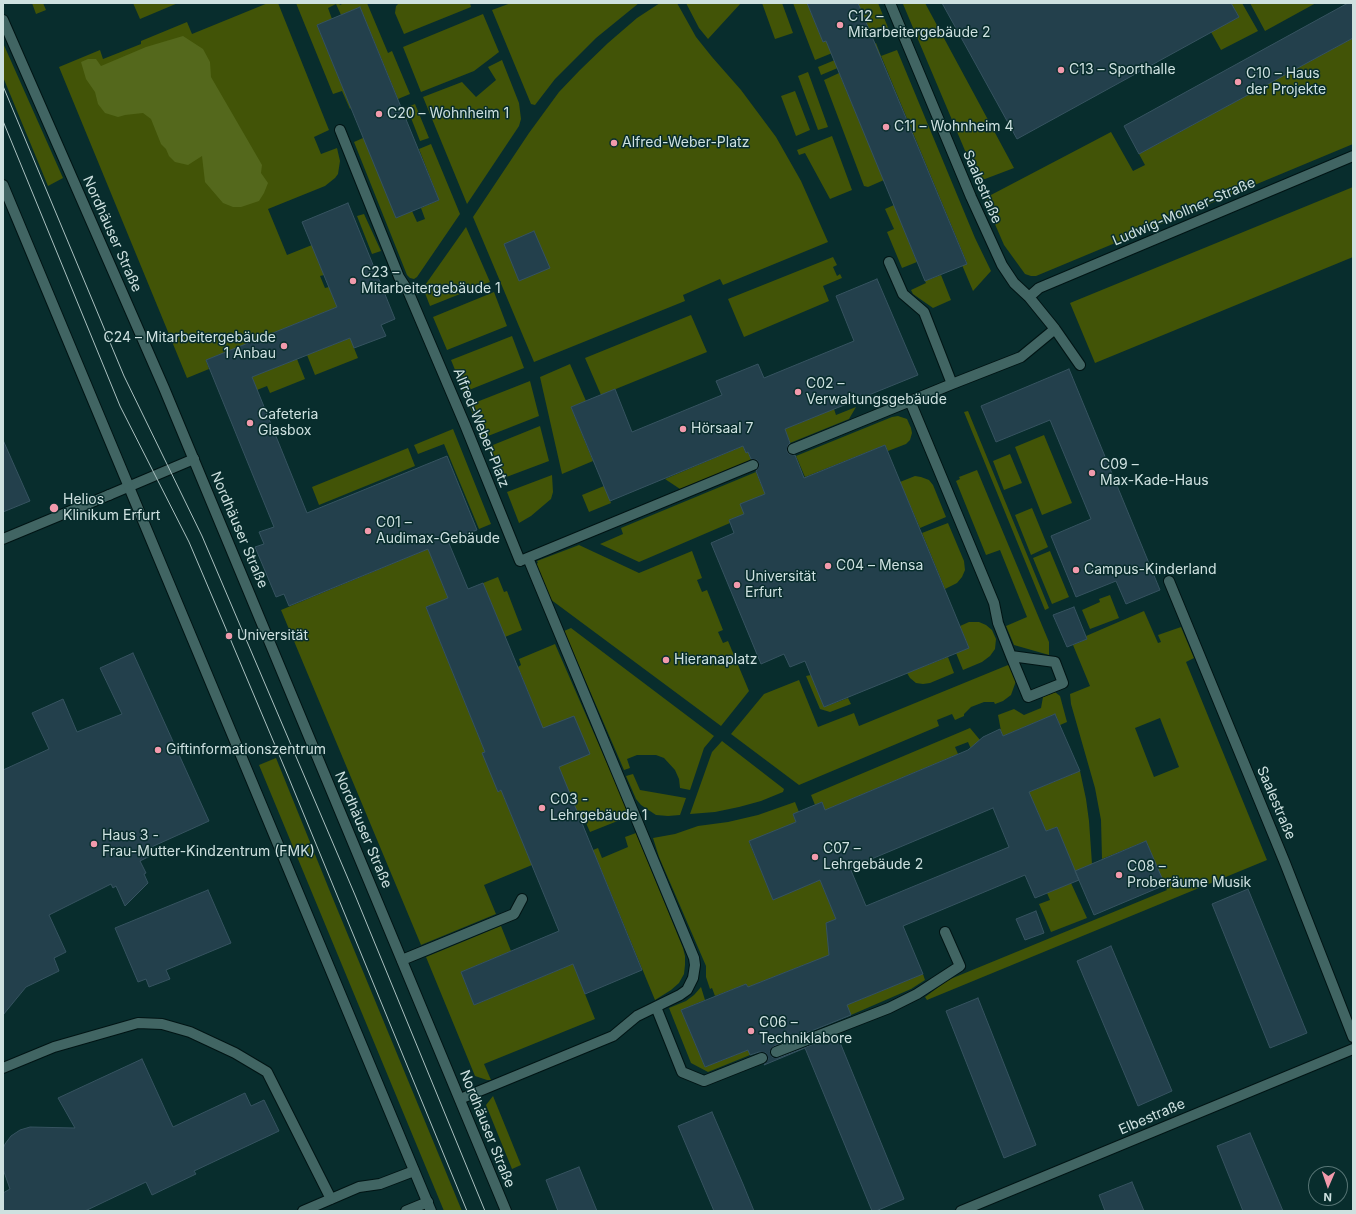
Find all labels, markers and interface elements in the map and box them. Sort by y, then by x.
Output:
place label: C12 – Mitarbeitergebäude 2 [848,9,991,42]
marker: C12 – Mitarbeitergebäude 2 [835,20,845,30]
place label: C13 – Sporthalle [1069,62,1176,78]
marker: C13 – Sporthalle [1056,65,1066,75]
place label: C10 – Haus der Projekte [1246,66,1326,98]
marker: C10 – Haus der Projekte [1233,77,1243,87]
place label: C20 – Wohnheim 1 [387,106,509,122]
marker: C20 – Wohnheim 1 [374,109,384,119]
place label: C11 – Wohnheim 4 [894,119,1014,135]
marker: C11 – Wohnheim 4 [881,122,891,132]
place label: Alfred-Weber-Platz [622,135,749,151]
marker: Alfred-Weber-Platz [609,138,619,148]
street label: Saalestraße [959,148,1005,226]
street label: Nordhäuser Straße [79,173,145,295]
street label: Ludwig-Mollner-Straße [1110,174,1258,250]
place label: C23 – Mitarbeitergebäude 1 [361,265,501,298]
marker: C23 – Mitarbeitergebäude 1 [348,276,358,286]
place label: C24 – Mitarbeitergebäude 1 Anbau [103,330,276,362]
marker: C24 – Mitarbeitergebäude 1 Anbau [279,341,289,351]
street label: Alfred-Weber-Platz [449,366,513,490]
place label: C02 – Verwaltungsgebäude [806,376,947,408]
marker: C02 – Verwaltungsgebäude [793,387,803,397]
place label: Cafeteria Glasbox [258,407,318,440]
marker: Cafeteria Glasbox [245,418,255,428]
place label: Hörsaal 7 [691,421,753,437]
marker: Hörsaal 7 [678,424,688,434]
place label: C09 – Max-Kade-Haus [1100,457,1209,490]
marker: C09 – Max-Kade-Haus [1087,468,1097,478]
street label: Nordhäuser Straße [207,469,271,591]
place label: Helios Klinikum Erfurt [63,492,160,524]
marker: Helios Klinikum Erfurt [48,502,60,514]
place label: C01 – Audimax-Gebäude [376,515,500,548]
marker: C01 – Audimax-Gebäude [363,526,373,536]
place label: C04 – Mensa [836,558,923,574]
marker: C04 – Mensa [823,561,833,571]
place label: Campus-Kinderland [1084,562,1217,578]
marker: Campus-Kinderland [1071,565,1081,575]
place label: Universität Erfurt [745,569,816,602]
marker: Universität Erfurt [732,580,742,590]
place label: Universität [237,628,308,644]
marker: Universität [224,631,234,641]
place label: Hieranaplatz [674,652,757,668]
marker: Hieranaplatz [661,655,671,665]
place label: Giftinformationszentrum [166,742,326,758]
marker: Giftinformationszentrum [153,745,163,755]
street label: Saalestraße [1253,764,1299,842]
street label: Nordhäuser Straße [331,769,395,891]
place label: C03 - Lehrgebäude 1 [550,792,647,824]
marker: C03 - Lehrgebäude 1 [537,803,547,813]
place label: Haus 3 - Frau-Mutter-Kindzentrum (FMK) [102,828,315,860]
marker: Haus 3 - Frau-Mutter-Kindzentrum (FMK) [89,839,99,849]
place label: C07 – Lehrgebäude 2 [823,841,923,874]
marker: C07 – Lehrgebäude 2 [810,852,820,862]
place label: C08 – Proberäume Musik [1127,859,1251,892]
marker: C08 – Proberäume Musik [1114,870,1124,880]
place label: C06 – Techniklabore [759,1015,852,1048]
marker: C06 – Techniklabore [746,1026,756,1036]
street label: Nordhäuser Straße [456,1068,518,1190]
street label: Elbestraße [1116,1096,1188,1138]
north arrow [1308,1166,1348,1206]
text: N [1323,1190,1332,1204]

